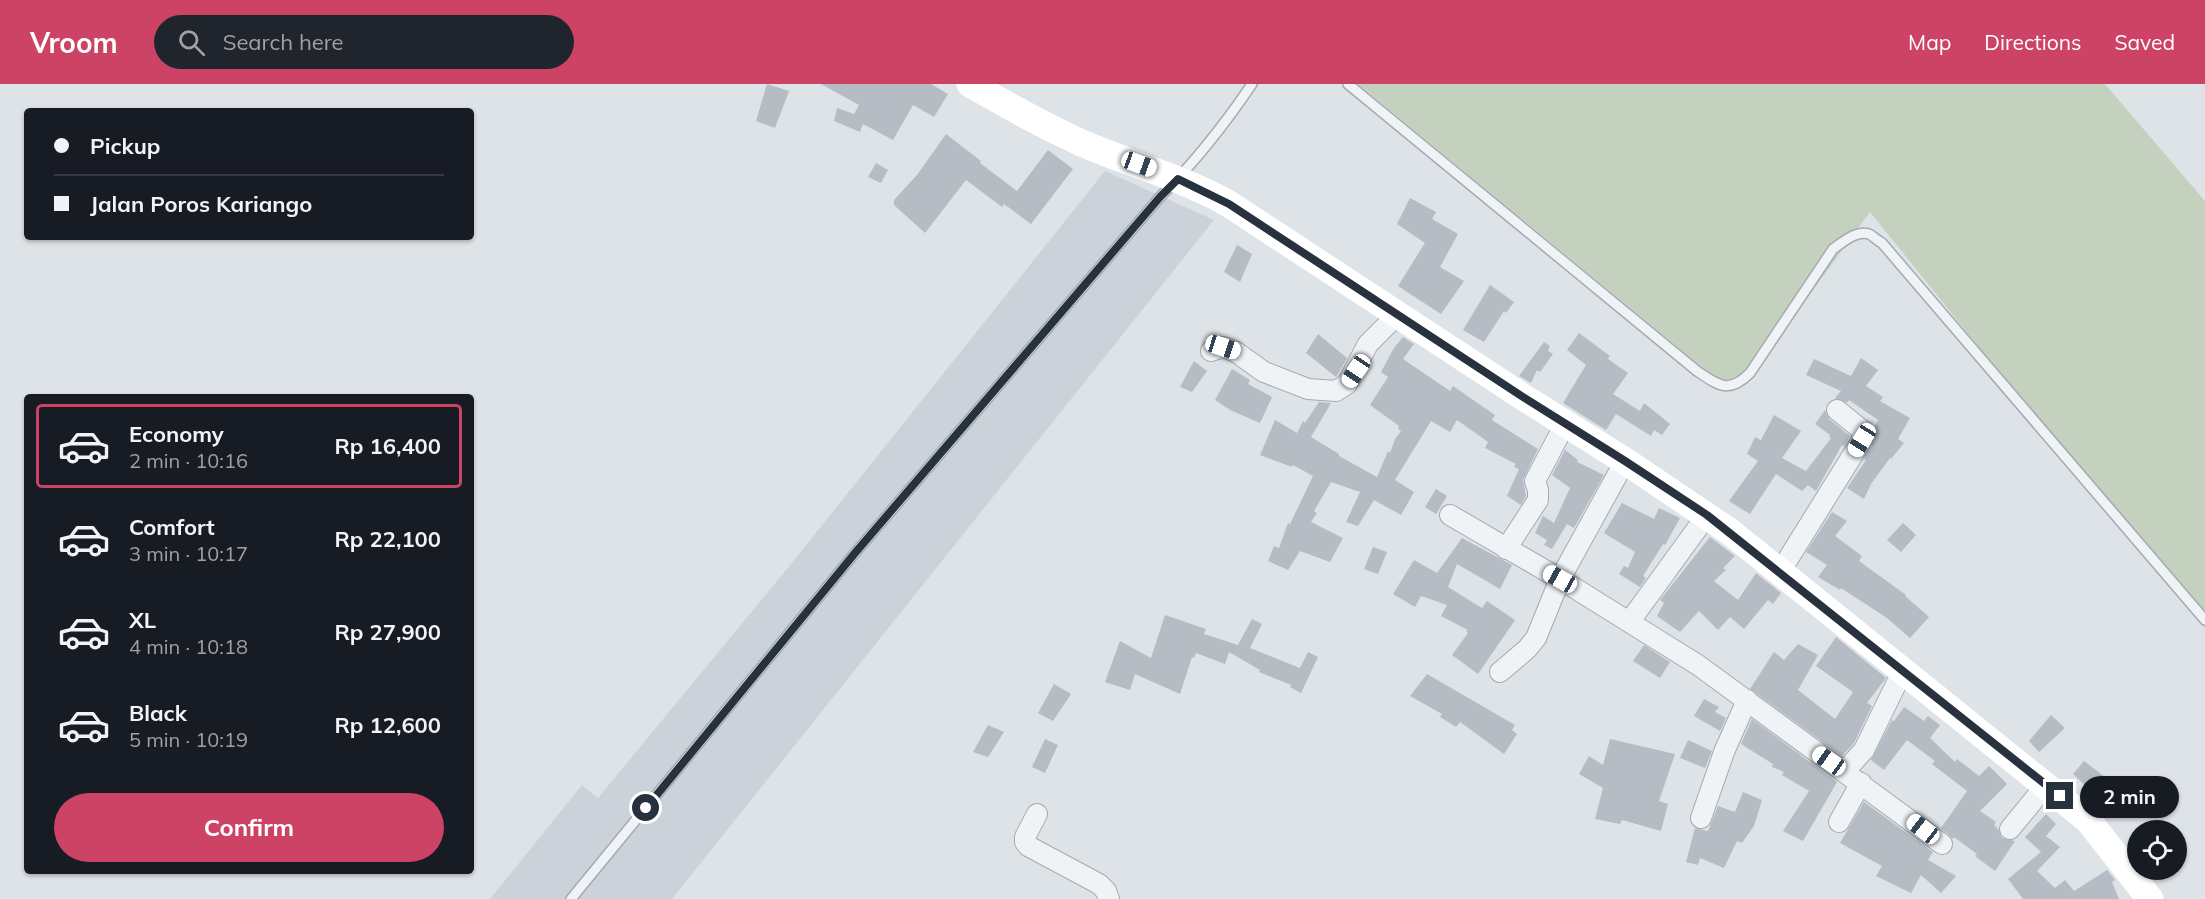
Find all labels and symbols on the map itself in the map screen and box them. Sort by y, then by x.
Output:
car [1119,149,1159,179]
car [1203,333,1243,361]
car [1338,351,1374,391]
car [1845,420,1879,460]
car [1540,562,1580,596]
car [1809,743,1849,779]
callout: 2 min [2081,775,2180,817]
route end [2046,782,2073,809]
route start [632,794,659,821]
car [1903,811,1943,847]

